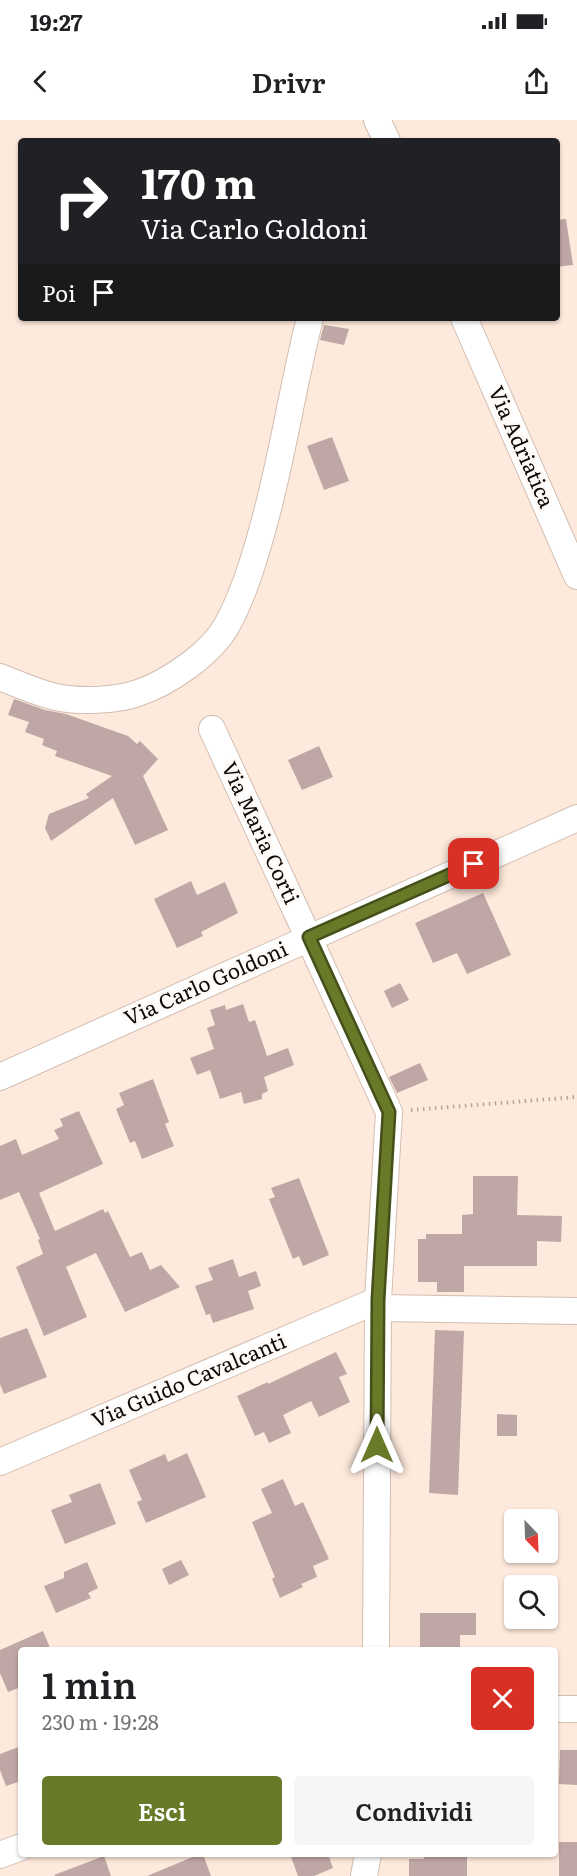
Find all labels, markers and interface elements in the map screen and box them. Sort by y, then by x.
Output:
text: 19:27 [30,5,82,38]
text: Drivr [252,61,325,101]
icon: back [24,65,57,98]
icon: share [520,65,553,98]
text: 170 m [141,150,256,212]
icon: right [42,162,120,240]
text: Via Carlo Goldoni [141,207,368,247]
text: Poi [42,276,75,309]
icon: arrive [87,276,120,309]
street label: Via Adriatica [483,380,564,513]
street label: Via Maria Corti [216,756,309,908]
pin [448,838,499,889]
icon: arrive [457,847,490,880]
street label: Via Carlo Goldoni [118,932,292,1032]
street label: Via Guido Cavalcanti [86,1324,290,1434]
position arrow [345,1413,409,1477]
north arrow [504,1509,558,1563]
map controls [504,1509,558,1629]
button: search [504,1575,558,1629]
text: 1 min [42,1657,137,1710]
button: close [471,1667,534,1730]
text: 230 m · 19:28 [42,1706,159,1736]
button: Esci [42,1776,282,1845]
button: Condividi [294,1776,534,1845]

